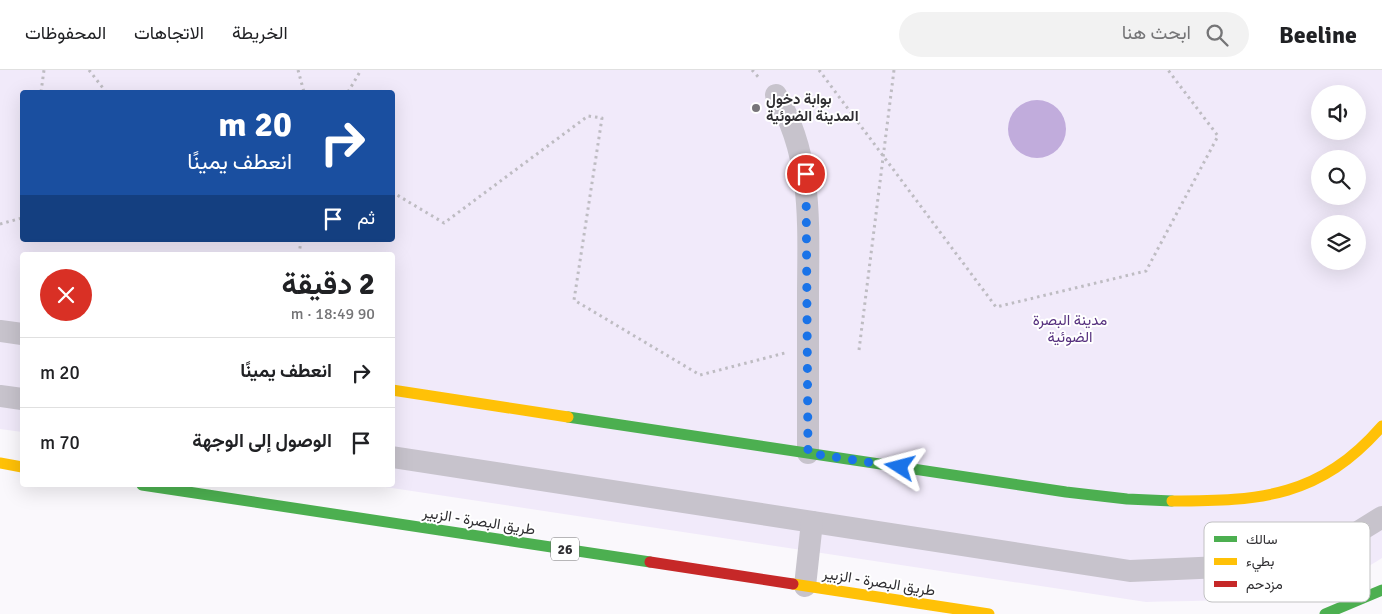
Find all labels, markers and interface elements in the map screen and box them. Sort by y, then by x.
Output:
search box [899,12,1249,57]
text: Beeline [1279,20,1357,50]
text: ابحث هنا [1122,21,1191,45]
icon: search [1203,21,1231,49]
text: المحفوظات [25,22,106,44]
text: الاتجاهات [134,22,204,44]
text: الخريطة [232,22,288,44]
map controls [1311,85,1366,270]
button: sound [1311,85,1366,140]
place label: بوابة دخول المدينة الضوئية [766,90,859,125]
marker: بوابة دخول المدينة الضوئية [750,102,762,114]
text: 20 m [218,103,292,146]
icon: right [310,110,375,175]
text: انعطف يمينًا [187,148,292,175]
button: search [1311,150,1366,205]
pin [785,153,827,195]
icon: arrive [792,160,820,188]
icon: arrive [319,205,347,233]
text: ثم [357,206,375,230]
button: layers [1311,215,1366,270]
text: 2 دقيقة [281,266,375,303]
button: close [40,269,92,321]
text: 90 m · 18:49 [291,304,375,324]
park label: مدينة البصرة الضوئية [1033,311,1107,346]
text: انعطف يمينًا [240,359,332,383]
icon: right [347,359,375,387]
text: 20 m [40,361,80,385]
text: الوصول إلى الوجهة [192,429,332,453]
icon: arrive [347,429,375,457]
text: 70 m [40,431,80,455]
position arrow [873,440,925,492]
street label: طريق البصرة - الزبير [420,503,537,540]
legend [1204,522,1370,602]
text: سالك [1246,531,1277,548]
road number: 26 [551,538,579,560]
text: بطيء [1246,553,1274,573]
street label: طريق البصرة - الزبير [820,564,937,601]
text: مزدحم [1246,576,1283,593]

